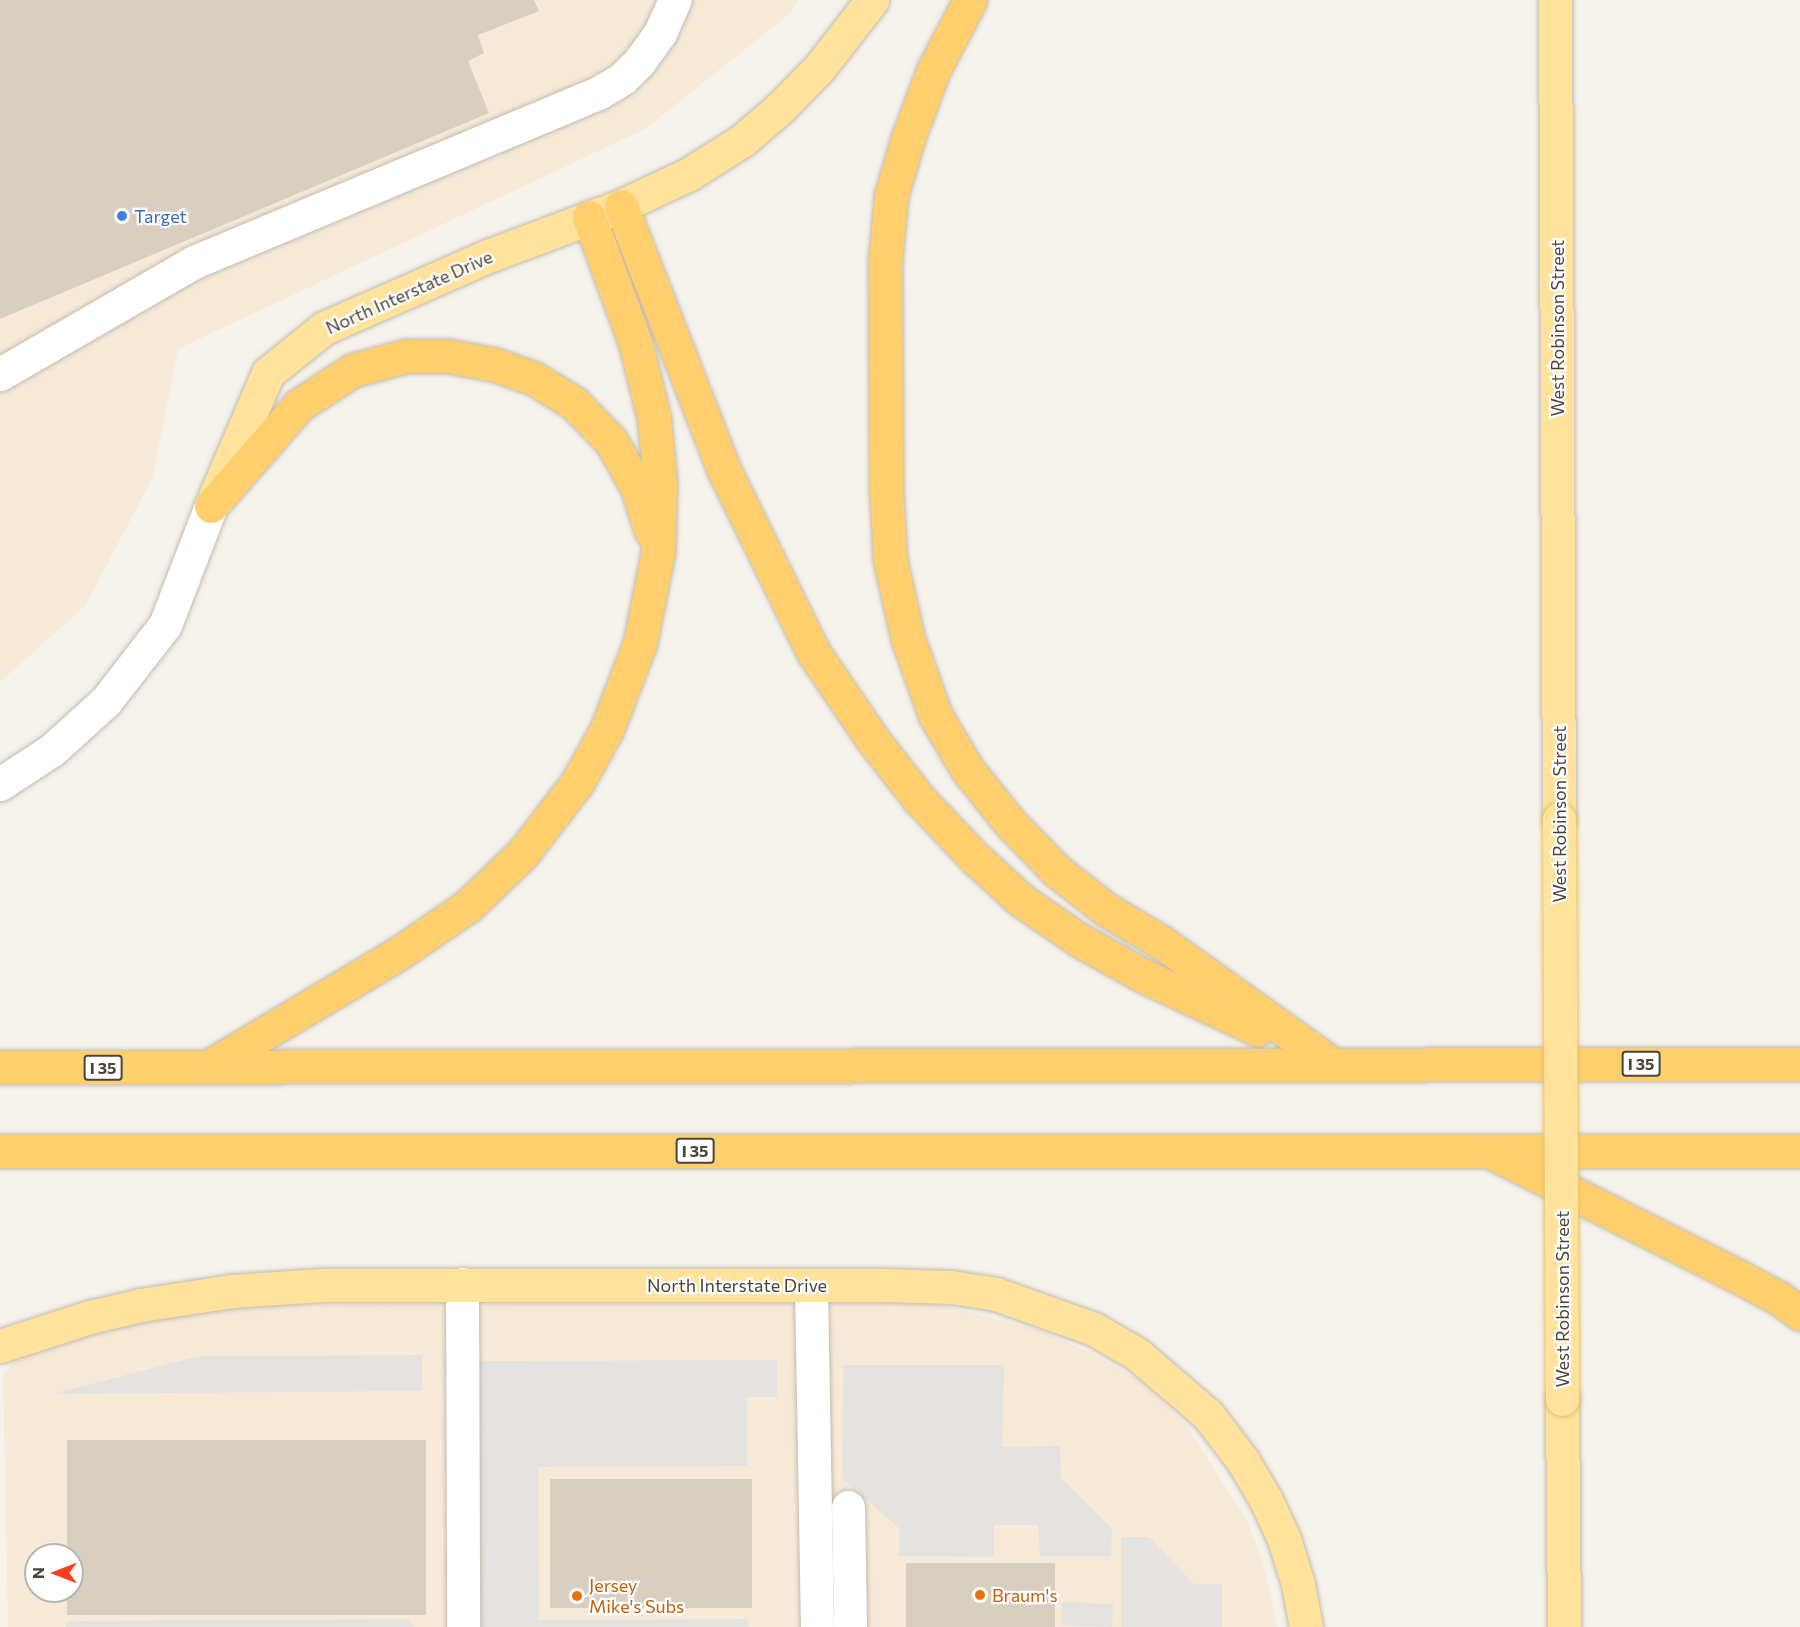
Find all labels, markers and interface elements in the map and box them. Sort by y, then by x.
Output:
place label: Target [134,205,187,227]
marker: Target [115,209,129,223]
street label: West Robinson Street [1546,240,1568,416]
street label: North Interstate Drive [322,245,496,339]
street label: West Robinson Street [1548,726,1570,902]
road number: I 35 [1622,1051,1660,1077]
road number: I 35 [84,1055,122,1081]
road number: I 35 [676,1138,714,1164]
street label: West Robinson Street [1551,1211,1573,1387]
street label: North Interstate Drive [647,1274,827,1296]
north arrow [24,1543,84,1603]
text: N [28,1567,47,1579]
place label: Jersey Mike's Subs [589,1575,684,1618]
place label: Braum's [992,1584,1058,1606]
marker: Braum's [973,1588,987,1602]
marker: Jersey Mike's Subs [570,1589,584,1603]

